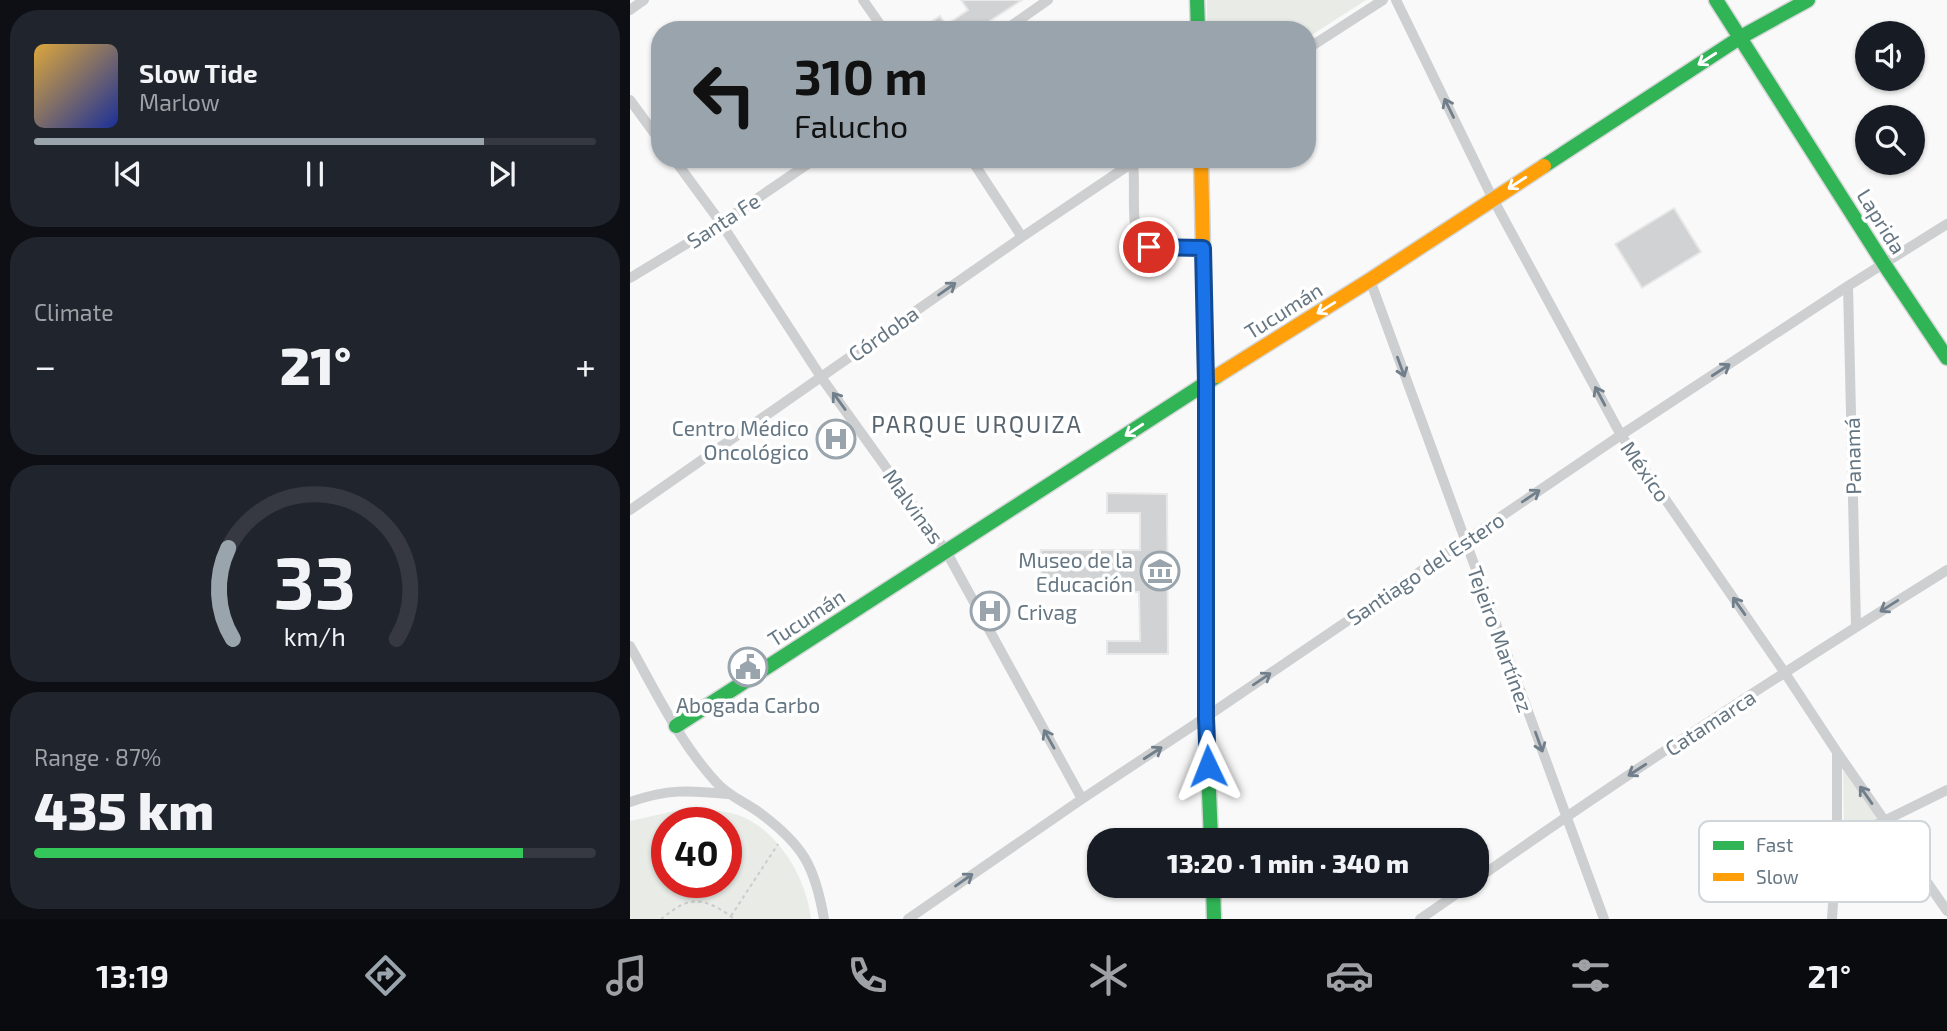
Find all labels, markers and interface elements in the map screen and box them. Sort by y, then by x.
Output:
map controls [1855,21,1925,175]
button: sound [1855,21,1925,91]
text: 310 m [794,46,928,105]
icon: left [679,49,770,140]
one-way arrow [1698,53,1718,67]
text: Slow Tide [139,57,258,88]
text: Marlow [139,88,220,116]
one-way arrow [1441,98,1455,119]
button: search [1855,105,1925,175]
text: Falucho [794,106,908,144]
icon: previous [109,155,147,193]
icon: pause [296,155,334,193]
icon: next [483,155,521,193]
one-way arrow [1507,177,1527,191]
street label: Laprida [1852,184,1912,258]
street label: Santa Fe [682,187,764,253]
pin [1119,217,1179,277]
icon: arrive [1130,228,1168,266]
street label: Tucumán [1240,276,1326,344]
one-way arrow [937,282,956,296]
text: Climate [34,298,114,326]
street label: Córdoba [843,300,923,366]
one-way arrow [1317,300,1336,315]
text: 21° [280,333,351,395]
text: − [34,342,56,388]
text: + [575,342,596,388]
one-way arrow [1396,356,1408,378]
one-way arrow [1711,362,1730,377]
one-way arrow [1593,387,1607,407]
one-way arrow [831,392,846,411]
district label: PARQUE URQUIZA [871,410,1083,438]
place label: Centro Médico Oncológico [672,415,809,464]
street label: Panamá [1839,417,1865,495]
hospital icon: Centro Médico Oncológico [815,418,857,460]
one-way arrow [1125,423,1145,437]
street label: México [1616,436,1676,506]
street label: Malvinas [878,464,950,548]
one-way arrow [1521,488,1541,502]
street label: Santiago del Estero [1342,506,1508,630]
text: 33 [274,537,356,625]
place label: Museo de la Educación [1018,547,1133,596]
museum icon: Museo de la Educación [1139,550,1181,592]
street label: Tejeiro Martínez [1462,563,1539,716]
street label: Tucumán [763,583,849,651]
hospital icon: Crivag [969,590,1011,632]
one-way arrow [1732,597,1746,616]
place label: Crivag [1017,599,1077,624]
one-way arrow [1880,599,1899,614]
text: km/h [284,621,346,651]
public building icon: Abogada Carbo [727,646,769,688]
one-way arrow [1252,672,1272,686]
street label: Catamarca [1660,683,1760,761]
place label: Abogada Carbo [676,692,820,717]
position arrow [1171,729,1245,803]
one-way arrow [1042,730,1056,750]
one-way arrow [1533,731,1546,752]
text: Range · 87% [34,743,161,771]
one-way arrow [1143,745,1162,760]
one-way arrow [1627,763,1647,777]
text: 435 km [34,778,214,840]
one-way arrow [1859,786,1873,805]
speed limit sign: 40 [651,807,742,898]
legend [1699,821,1930,902]
text: Fast [1756,833,1793,856]
text: 13:20 · 1 min · 340 m [1167,847,1409,878]
text: Slow [1756,865,1799,888]
one-way arrow [954,873,974,887]
icon: directions [361,951,410,1000]
icon: music [602,951,651,1000]
icon: phone [843,951,892,1000]
icon: climate [1084,951,1133,1000]
icon: car [1325,951,1374,1000]
icon: filters [1566,951,1615,1000]
text: 13:19 [96,956,169,994]
text: 21° [1807,956,1851,994]

